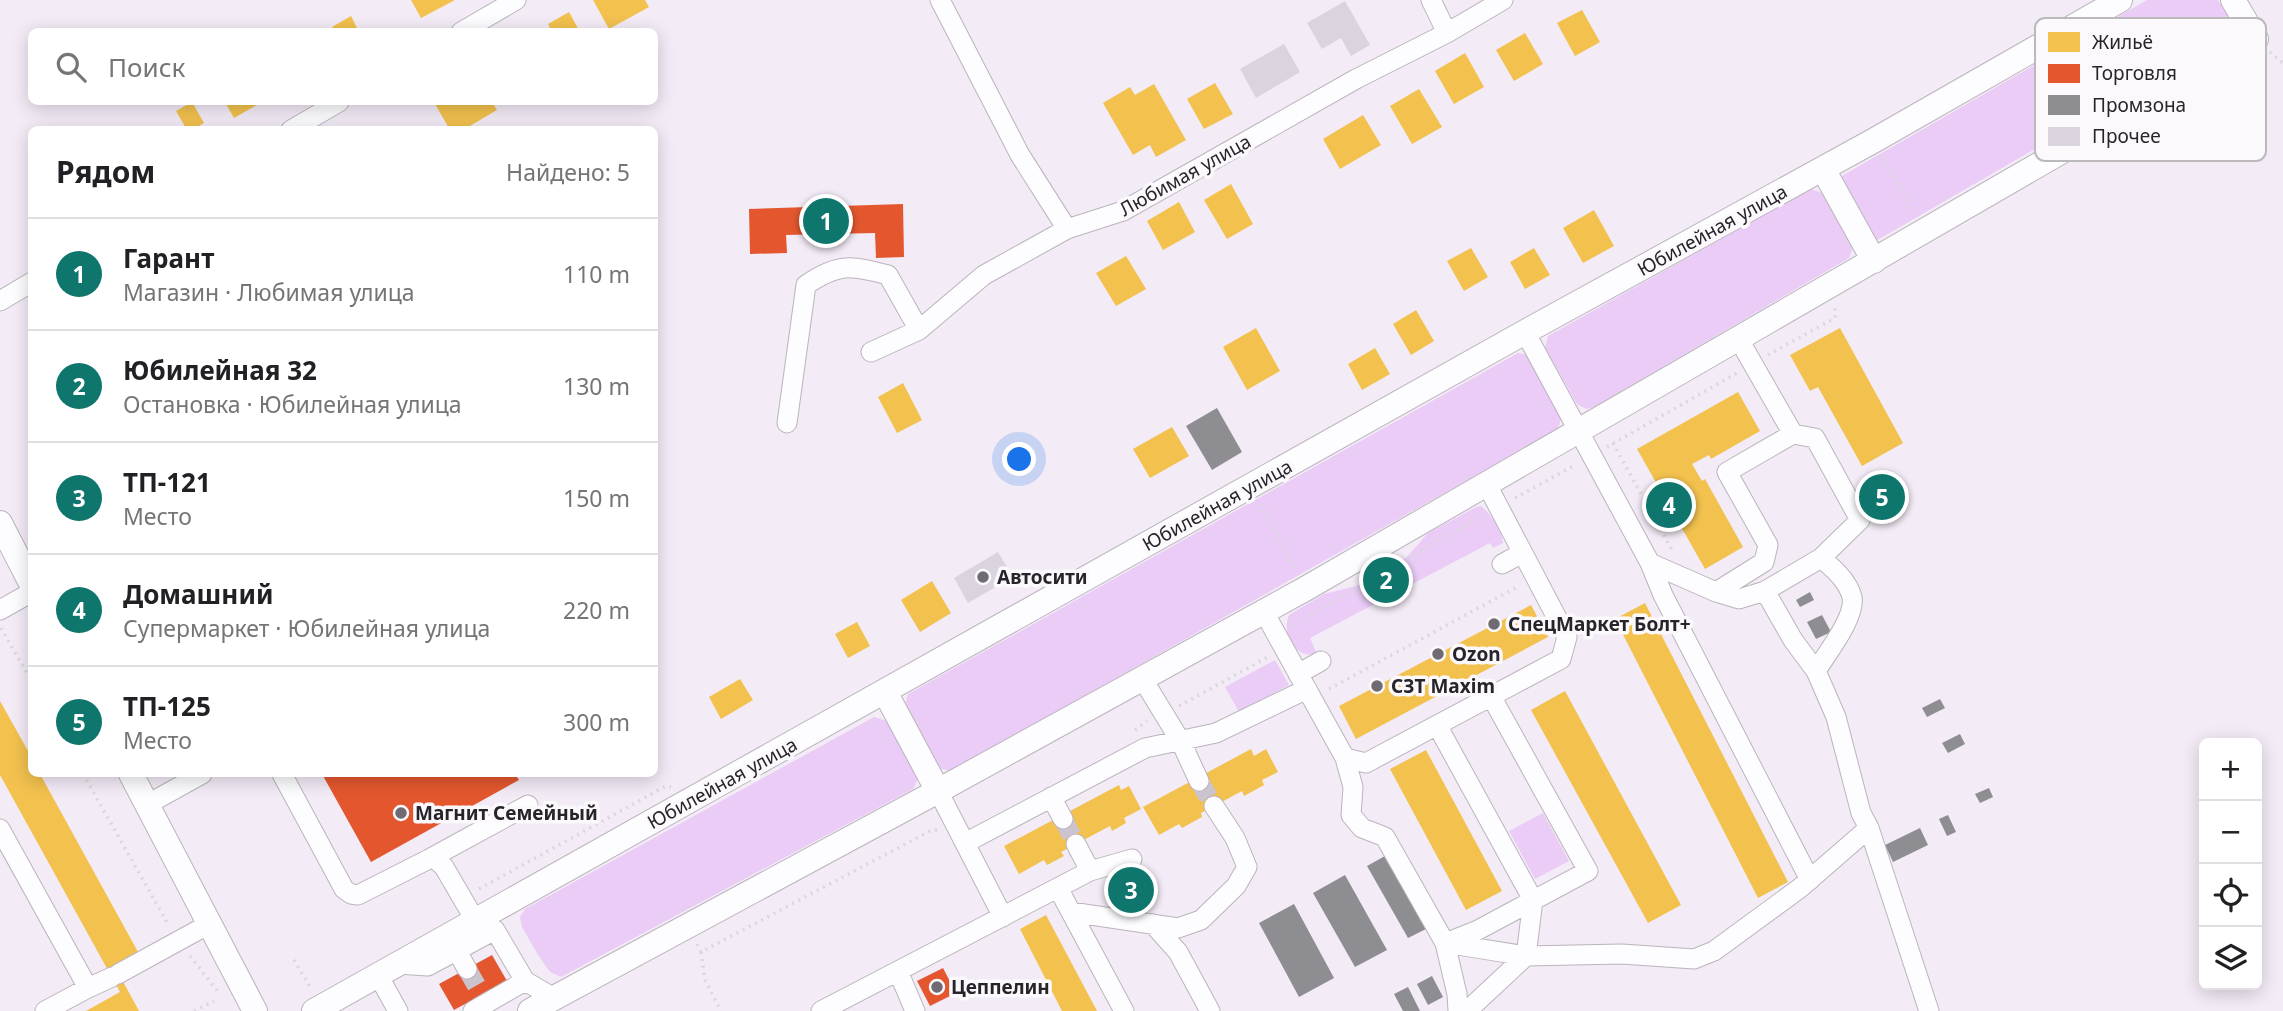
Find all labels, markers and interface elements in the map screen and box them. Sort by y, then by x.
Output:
legend [2035,18,2266,161]
search box [28,28,658,105]
text: Жильё [2092,29,2153,55]
icon: search [52,48,90,86]
text: Поиск [108,49,185,85]
text: Торговля [2092,60,2177,86]
text: Промзона [2092,92,2186,118]
text: Прочее [2092,123,2161,149]
street label: Любимая улица [1115,128,1255,222]
text: Рядом [56,151,155,192]
text: Найдено: 5 [506,156,630,188]
street label: Юбилейная улица [1632,178,1792,282]
pin: 1 [803,195,849,247]
text: Гарант [123,240,214,276]
text: 1 [72,258,86,290]
text: 110 m [563,258,630,290]
text: Магазин · Любимая улица [123,276,415,308]
text: Юбилейная 32 [123,352,317,388]
text: 2 [72,370,86,402]
text: 130 m [563,370,630,402]
text: Остановка · Юбилейная улица [123,388,462,420]
your location [1002,442,1036,476]
street label: Юбилейная улица [1137,453,1297,557]
text: ТП-121 [123,464,211,500]
pin: 5 [1859,471,1905,523]
pin: 4 [1646,479,1692,531]
text: 3 [72,482,86,514]
text: 150 m [563,482,630,514]
text: Место [123,500,192,532]
pin: 2 [1363,554,1409,606]
place label: Автосити [997,564,1088,590]
marker: Автосити [975,569,991,585]
text: Домашний [123,576,273,612]
text: 4 [72,594,86,626]
text: 220 m [563,594,630,626]
place label: СпецМаркет Болт+ [1508,611,1691,637]
text: Супермаркет · Юбилейная улица [123,612,490,644]
marker: СпецМаркет Болт+ [1486,616,1502,632]
place label: Ozon [1452,641,1501,667]
marker: Ozon [1430,646,1446,662]
place label: СЗТ Maxim [1391,673,1495,699]
marker: СЗТ Maxim [1369,678,1385,694]
text: ТП-125 [123,688,211,724]
text: 5 [72,706,86,738]
text: 300 m [563,706,630,738]
text: Место [123,724,192,756]
street label: Юбилейная улица [642,731,802,835]
map controls [2199,738,2262,990]
button: + [2199,738,2262,801]
place label: Магнит Семейный [415,800,598,826]
button: − [2199,801,2262,864]
marker: Магнит Семейный [393,805,409,821]
pin: 3 [1108,864,1154,916]
button: locate [2199,864,2262,927]
button: layers [2199,927,2262,990]
place label: Цеппелин [951,974,1050,1000]
marker: Цеппелин [929,979,945,995]

